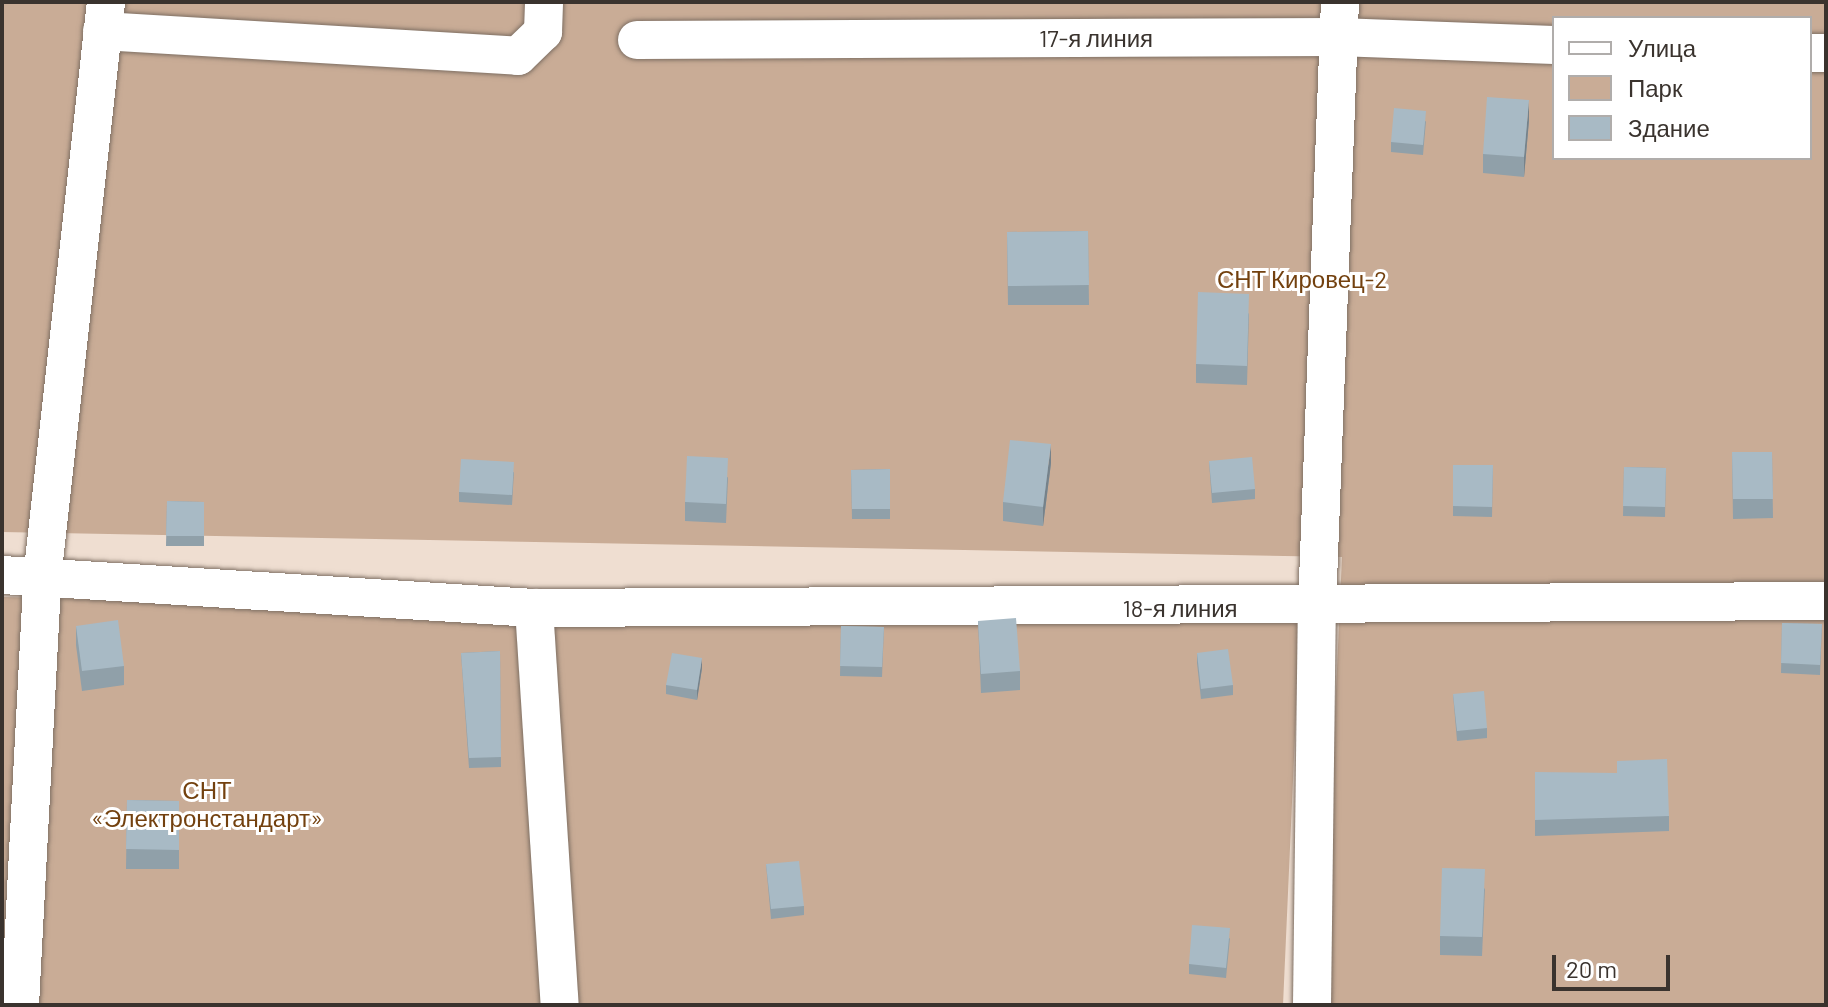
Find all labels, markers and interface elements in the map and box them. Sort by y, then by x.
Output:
legend [1552,16,1812,160]
street label: 17-я линия [1039,24,1153,52]
text: Улица [1628,33,1696,62]
text: Парк [1628,73,1682,102]
text: Здание [1628,113,1710,142]
park label: СНТ Кировец-2 [1217,265,1387,293]
street label: 18-я линия [1122,594,1238,622]
park label: СНТ «Электронстандарт» [91,776,323,832]
scale bar [1556,939,1674,989]
text: 20 m [1566,954,1617,983]

